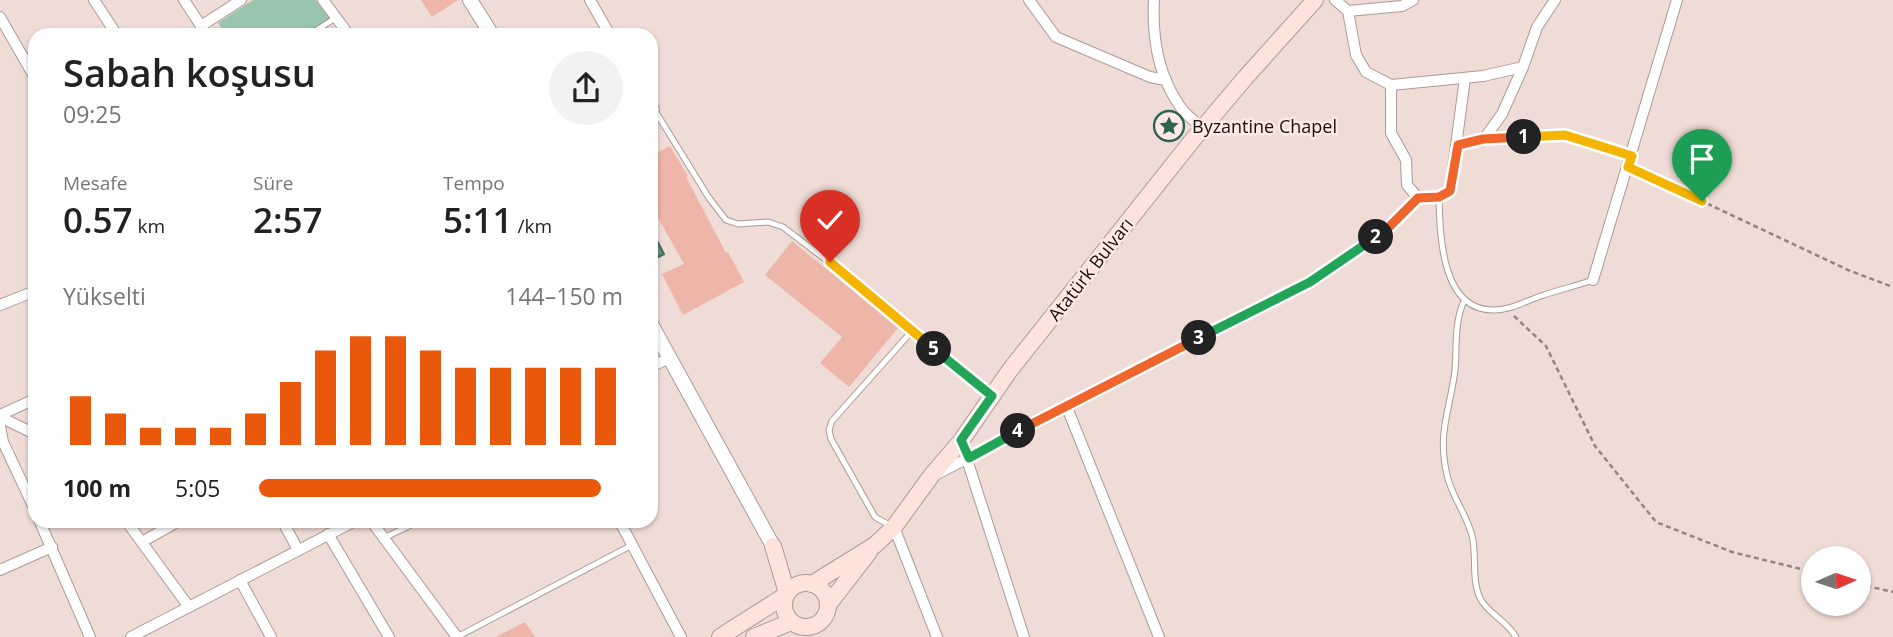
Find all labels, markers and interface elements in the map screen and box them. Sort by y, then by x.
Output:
text: Sabah koşusu [63,46,316,98]
button: share [549,51,623,125]
text: 09:25 [63,98,122,130]
place icon: Byzantine Chapel [1152,109,1186,143]
place label: Byzantine Chapel [1192,114,1337,138]
pin: 1 [1506,120,1542,154]
text: 1 [1518,123,1529,149]
pin [1672,129,1732,201]
icon: arrive [1683,140,1721,178]
text: Mesafe [63,170,127,196]
text: Süre [253,170,294,196]
text: Tempo [443,170,505,196]
pin [800,190,860,262]
text: 0.57 [63,196,133,243]
text: 2:57 [253,196,323,243]
text: 5:11 [443,196,513,243]
icon: check [811,201,849,239]
street label: Atatürk Bulvarı [1042,212,1138,326]
text: km [133,213,165,239]
text: /km [513,213,552,239]
pin: 2 [1358,219,1394,254]
text: 2 [1370,223,1381,249]
text: Yükselti [63,280,146,312]
text: 144–150 m [505,280,623,312]
pin: 3 [1182,320,1216,356]
text: 3 [1193,324,1204,350]
pin: 5 [916,332,951,366]
text: 5 [928,335,939,361]
pin: 4 [1000,414,1036,448]
text: 4 [1012,417,1023,443]
text: 100 m [63,472,131,504]
text: 5:05 [175,472,221,504]
north arrow [1801,546,1871,616]
map controls [1801,546,1871,616]

